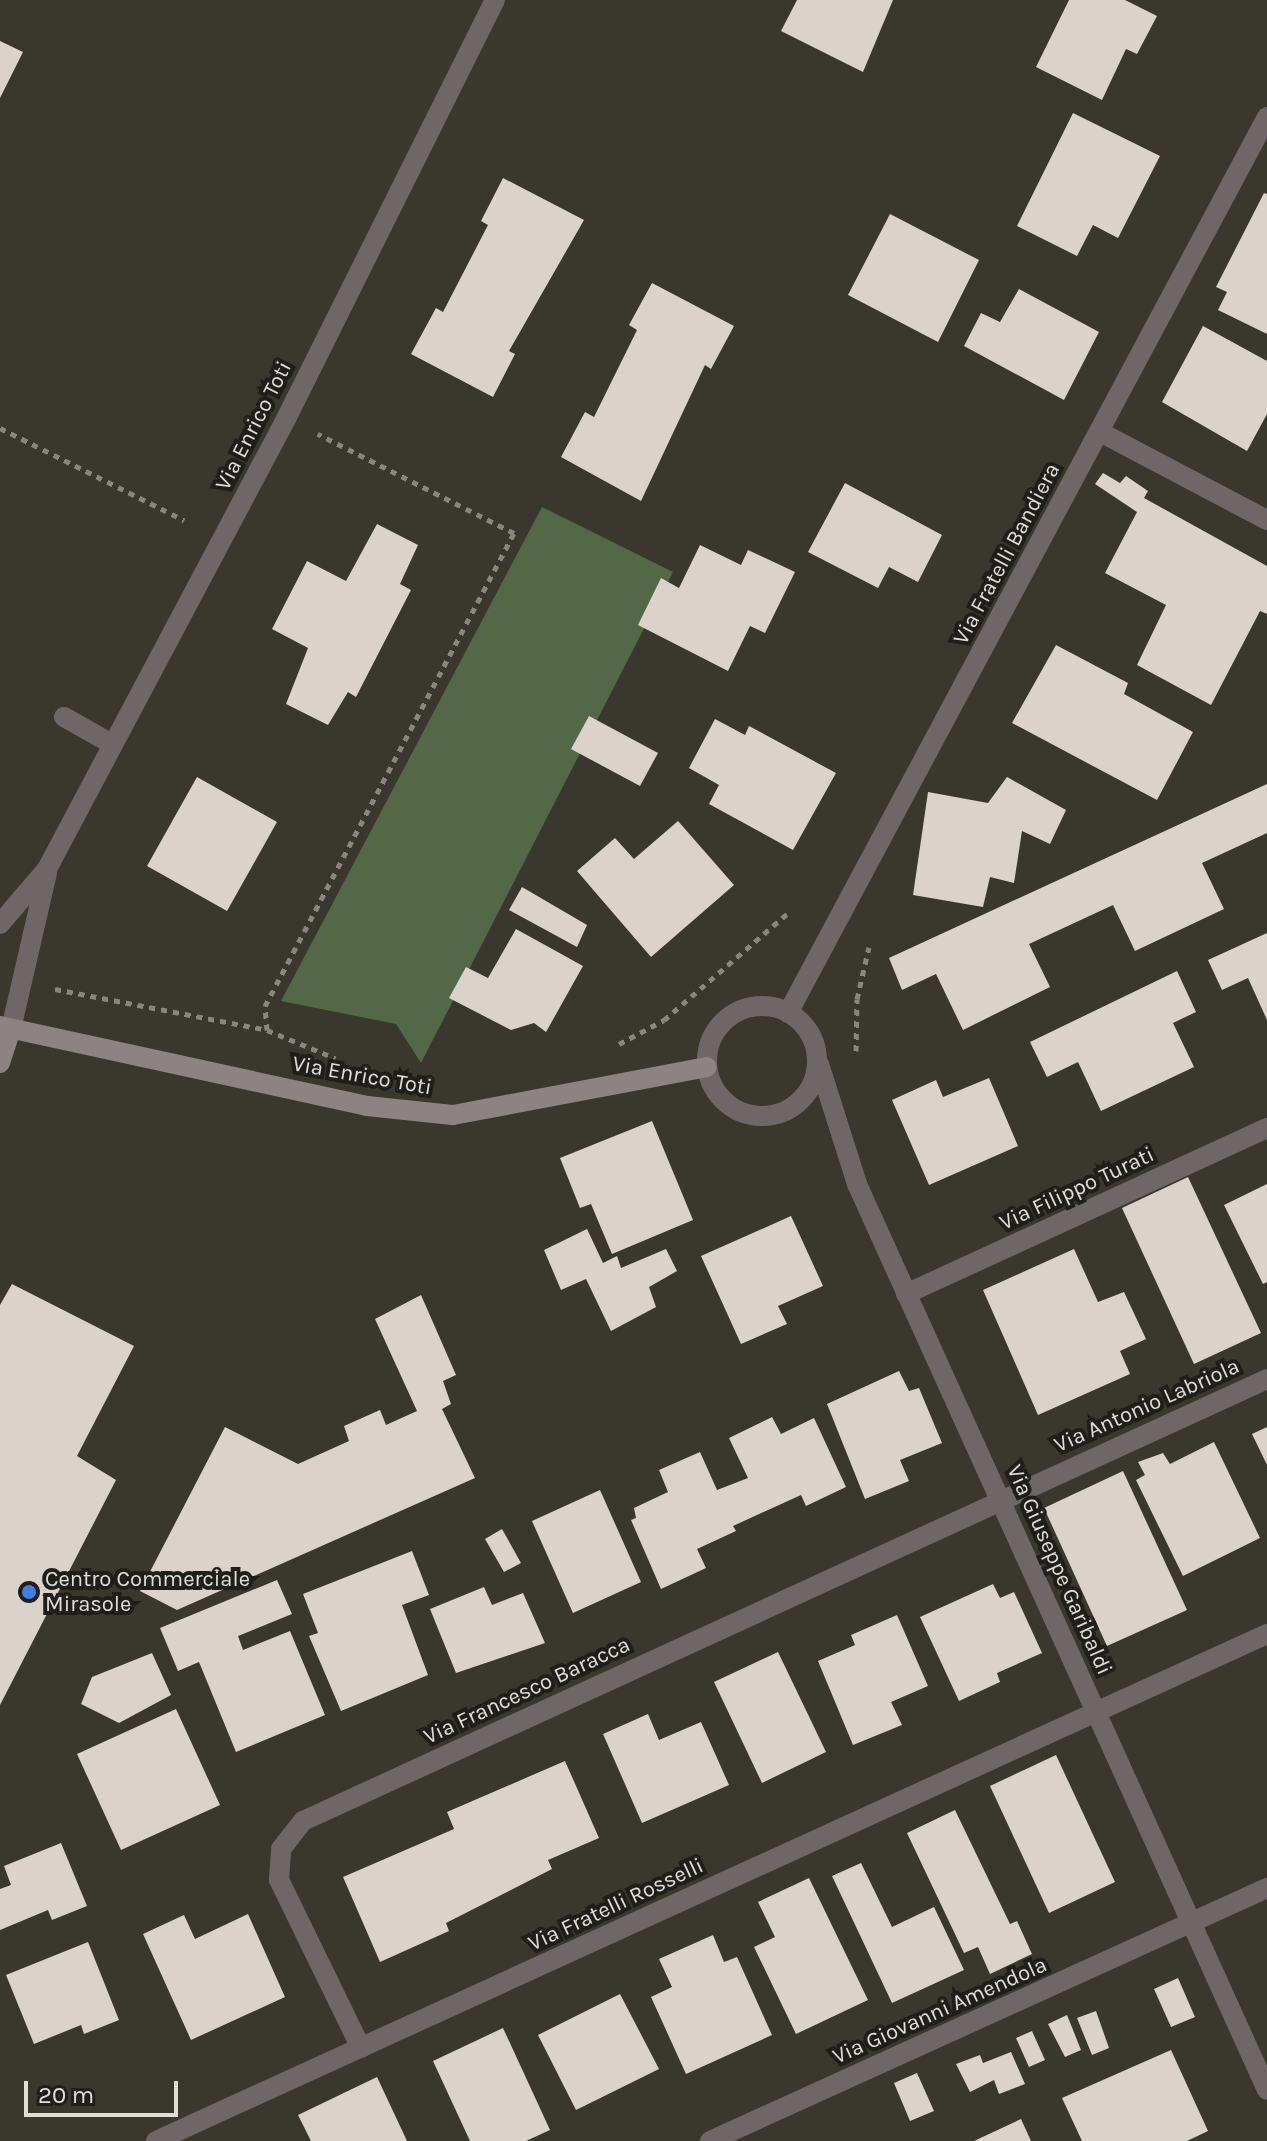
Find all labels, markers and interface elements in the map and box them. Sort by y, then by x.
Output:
street label: Via Enrico Toti [210,357,298,495]
street label: Via Fratelli Bandiera [948,459,1066,649]
street label: Via Enrico Toti [290,1051,434,1101]
street label: Via Filippo Turati [995,1142,1159,1236]
street label: Via Antonio Labriola [1050,1353,1244,1459]
street label: Via Giuseppe Garibaldi [1001,1461,1117,1679]
place label: Centro Commerciale Mirasole [45,1566,250,1618]
marker: Centro Commerciale Mirasole [20,1583,38,1601]
street label: Via Francesco Baracca [420,1632,634,1750]
street label: Via Fratelli Rosselli [524,1853,708,1957]
street label: Via Giovanni Amendola [829,1952,1051,2070]
scale bar [28,2065,182,2115]
text: 20 m [38,2081,94,2109]

